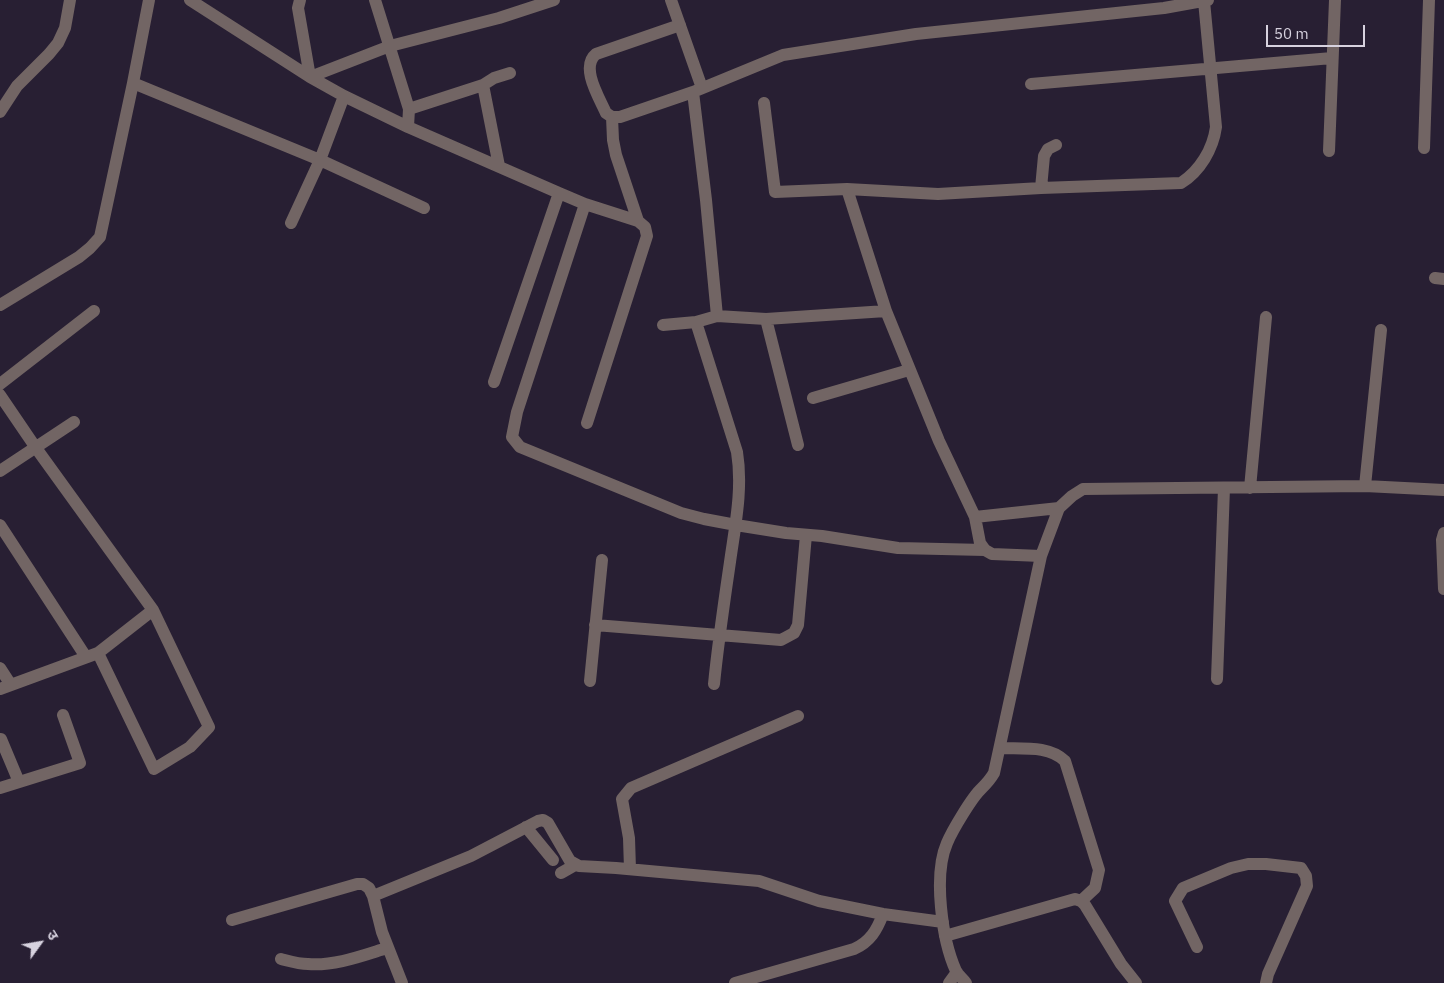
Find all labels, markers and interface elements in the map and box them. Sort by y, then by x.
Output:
scale bar [1269,15,1368,47]
text: 50 m [1274,24,1309,43]
north arrow [15,918,65,968]
text: उ [43,927,63,943]

